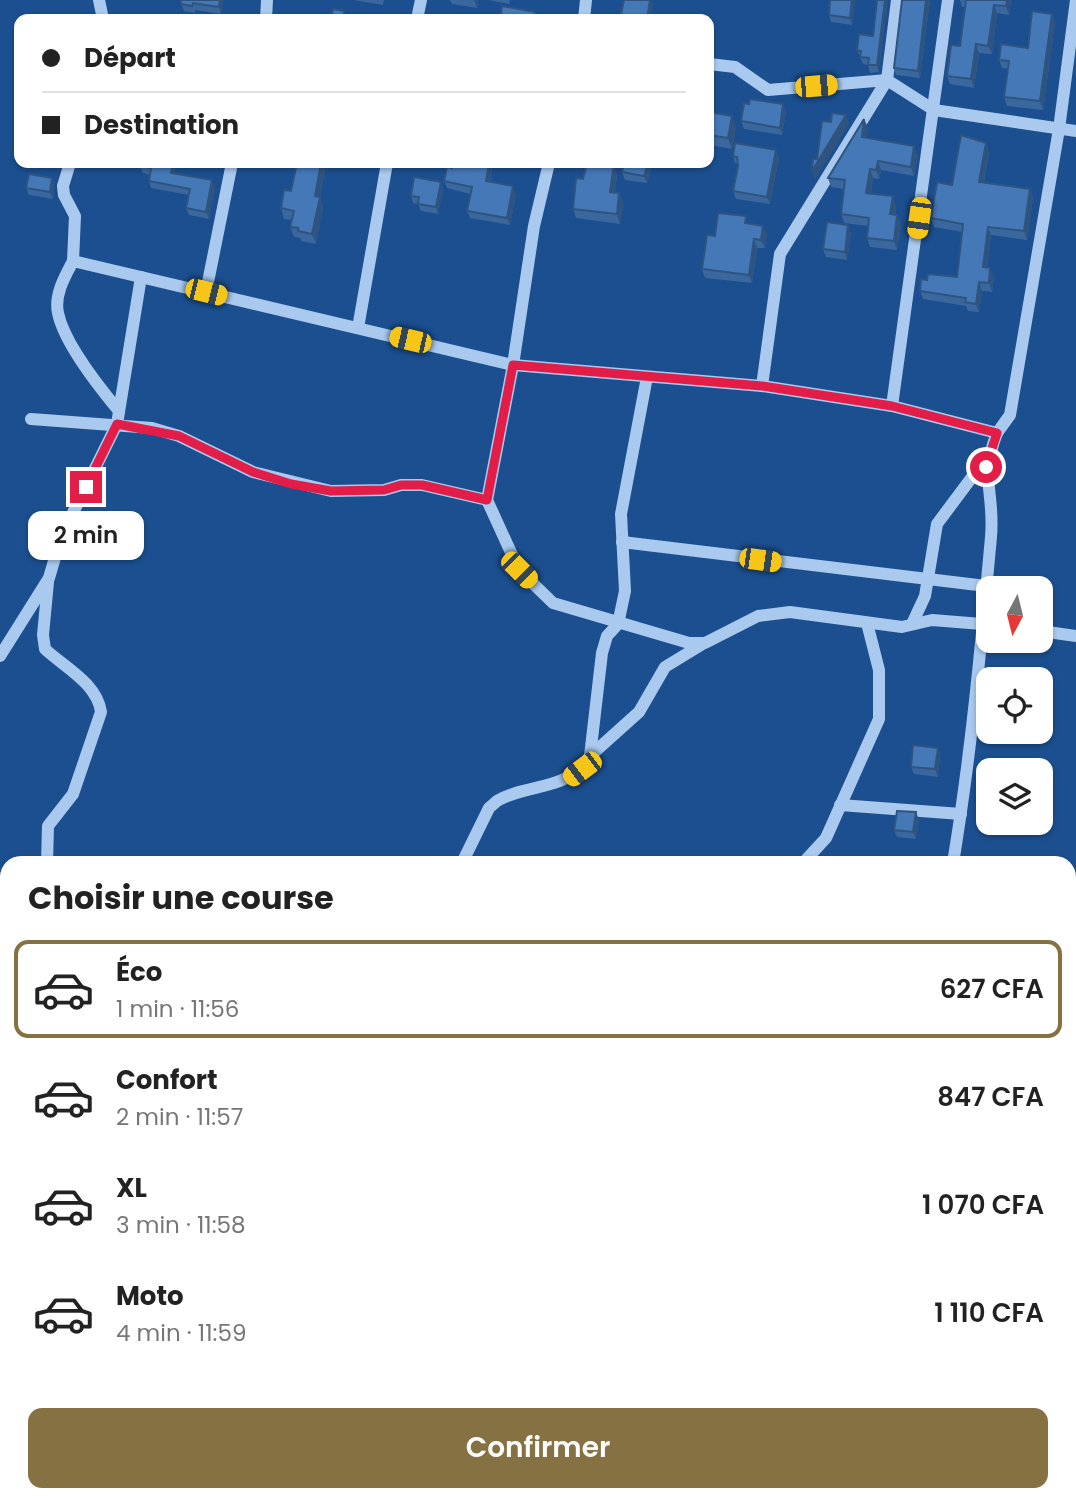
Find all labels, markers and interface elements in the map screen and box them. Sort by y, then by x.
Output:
text: Départ [84,40,176,76]
car [795,74,838,98]
text: Destination [84,107,239,143]
car [906,196,933,240]
car [184,277,229,307]
car [388,325,433,355]
route start [970,451,1002,483]
route end [70,471,102,503]
callout: 2 min [28,512,144,560]
text: 2 min [54,519,118,551]
car [738,547,783,573]
car [497,548,542,592]
north arrow [976,576,1054,653]
map controls [976,576,1053,835]
button: locate [976,667,1053,744]
car [559,748,606,790]
button: layers [976,758,1053,835]
text: Choisir une course [28,875,334,920]
text: Éco [116,954,162,990]
icon: car [32,958,95,1021]
text: 627 CFA [940,971,1044,1007]
text: 1 min · 11:56 [116,993,239,1025]
text: Confort [116,1062,218,1098]
icon: car [32,1066,95,1129]
text: 847 CFA [937,1079,1044,1115]
text: 2 min · 11:57 [116,1101,243,1133]
text: XL [116,1170,147,1206]
icon: car [32,1174,95,1237]
text: 1 070 CFA [922,1187,1044,1223]
text: 3 min · 11:58 [116,1209,246,1241]
text: Moto [116,1278,184,1314]
icon: car [32,1282,95,1345]
text: 1 110 CFA [934,1295,1044,1331]
text: 4 min · 11:59 [116,1317,246,1349]
button: Confirmer [28,1408,1048,1488]

